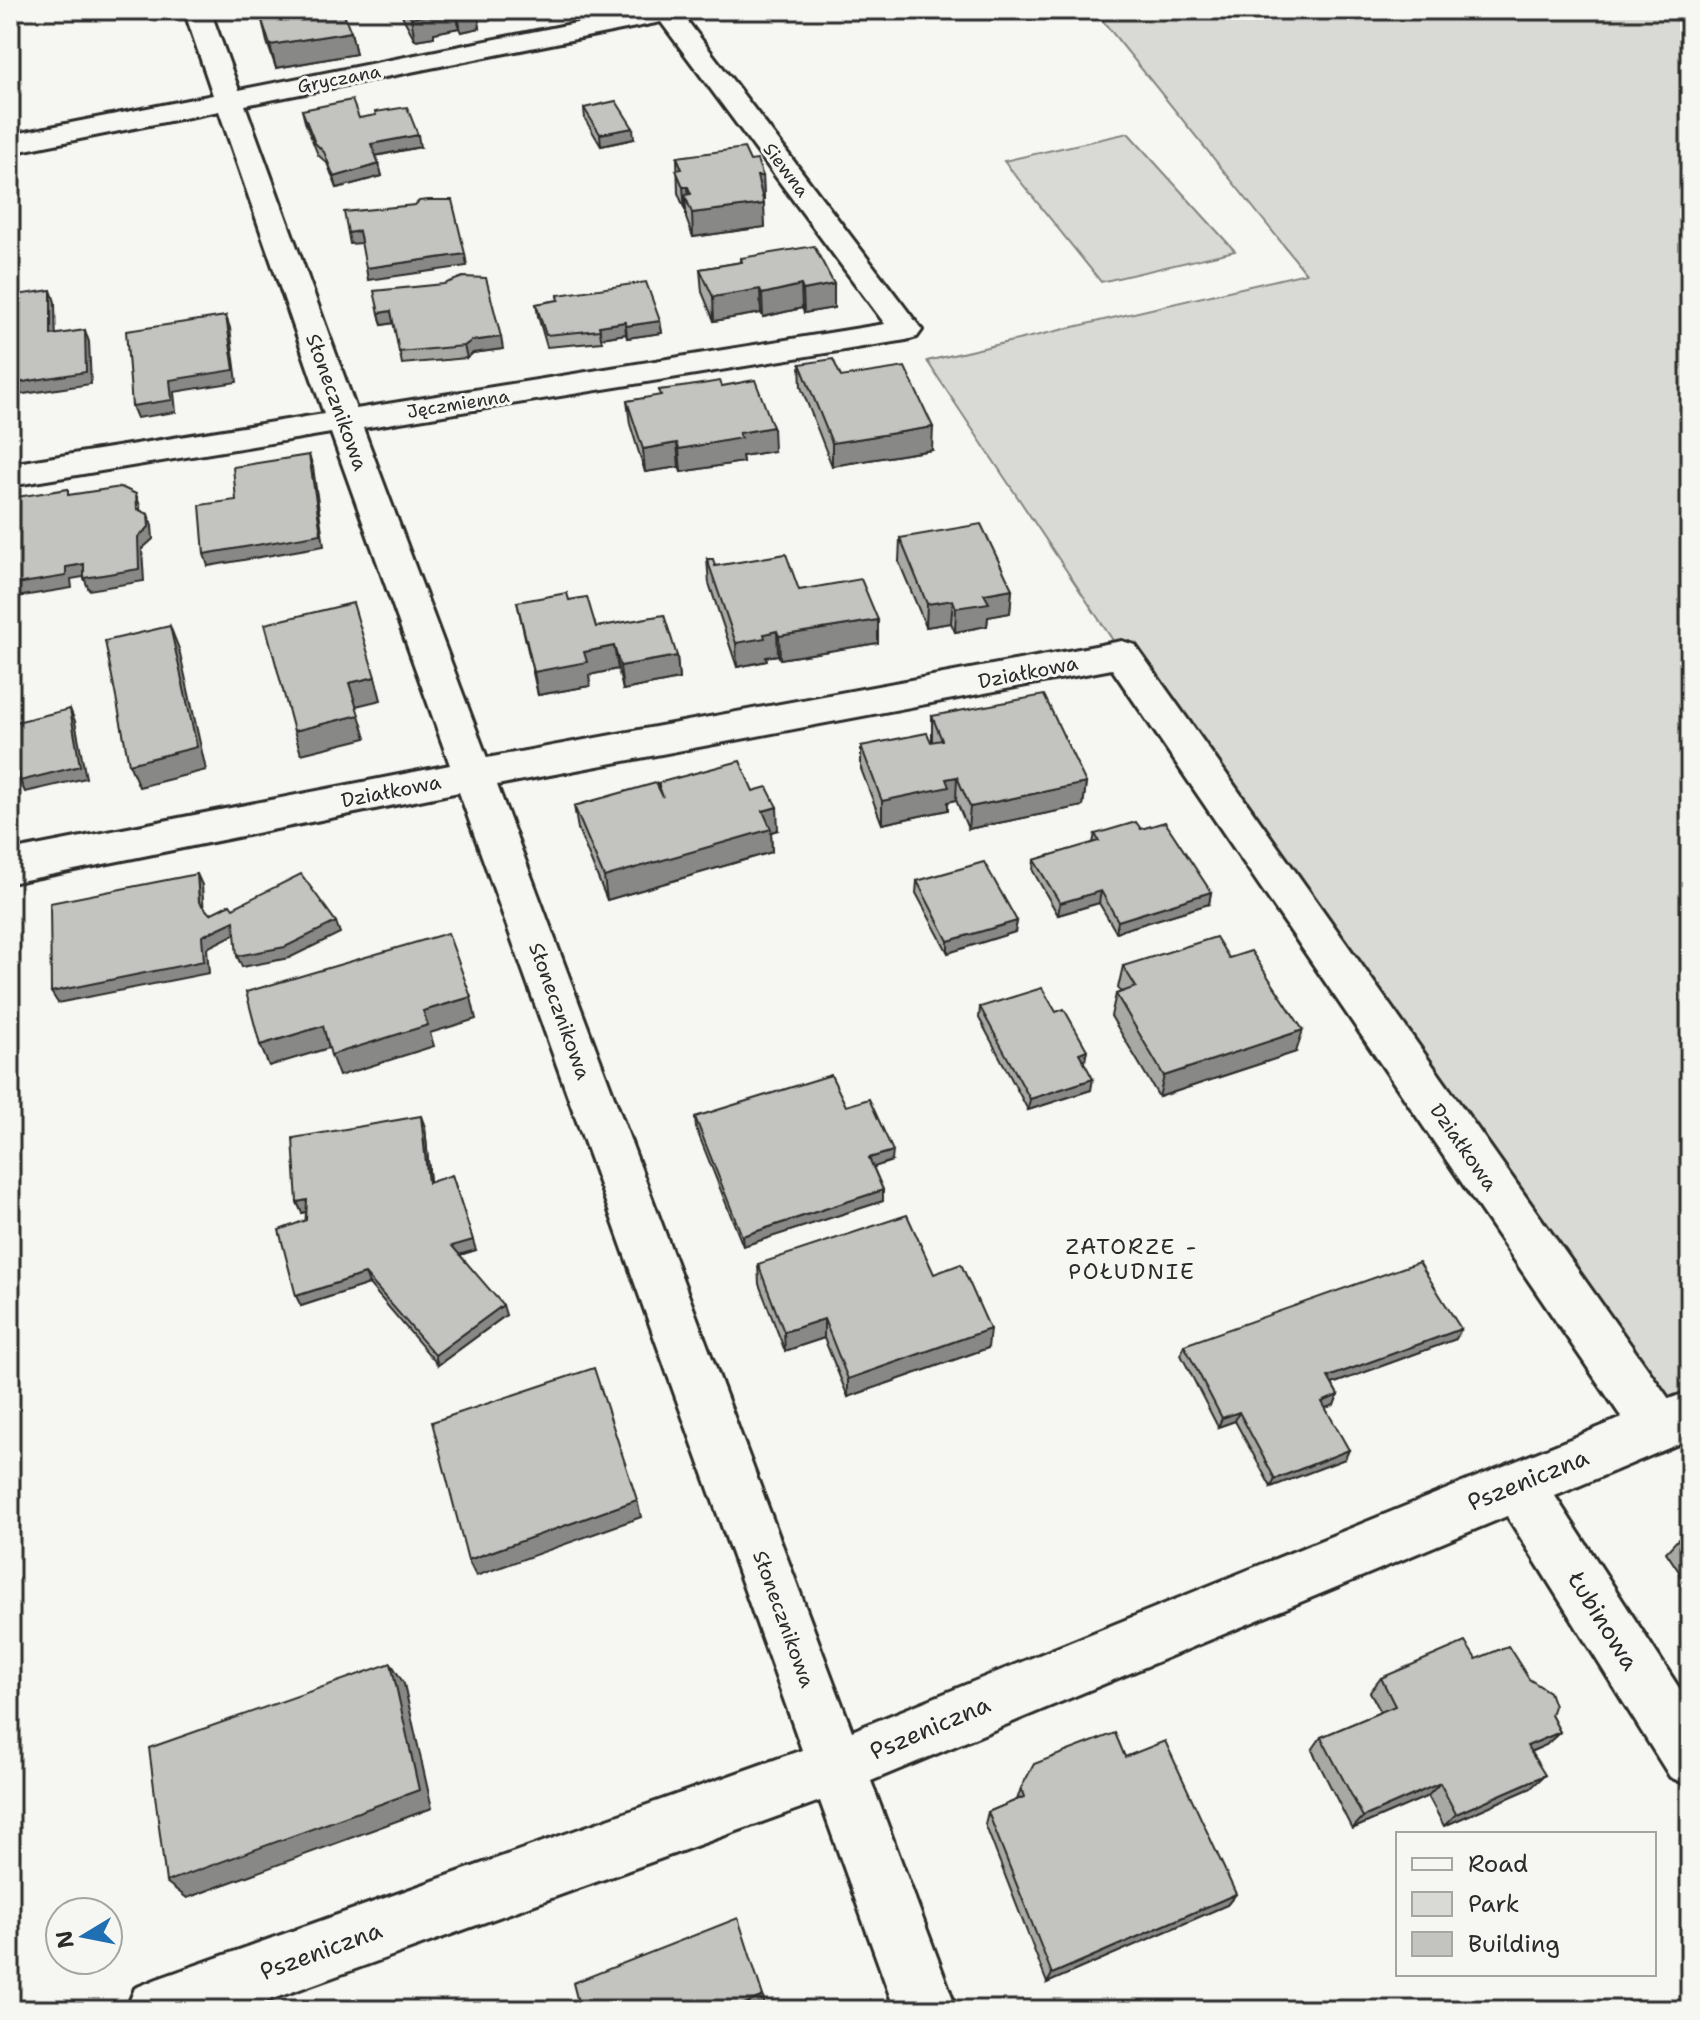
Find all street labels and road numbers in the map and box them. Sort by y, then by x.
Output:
street label: Gryczana [295,59,383,99]
street label: Siewna [758,138,814,202]
street label: Słonecznikowa [300,330,374,475]
street label: Jęczmienna [405,384,511,424]
street label: Działkowa [976,649,1081,694]
street label: Działkowa [339,768,444,813]
street label: Słonecznikowa [523,939,597,1084]
street label: Działkowa [1424,1098,1504,1196]
street label: Pszeniczna [1463,1441,1593,1519]
street label: Słonecznikowa [747,1547,821,1692]
street label: Łubinowa [1560,1565,1646,1676]
street label: Pszeniczna [865,1688,995,1768]
street label: Pszeniczna [255,1914,387,1988]

